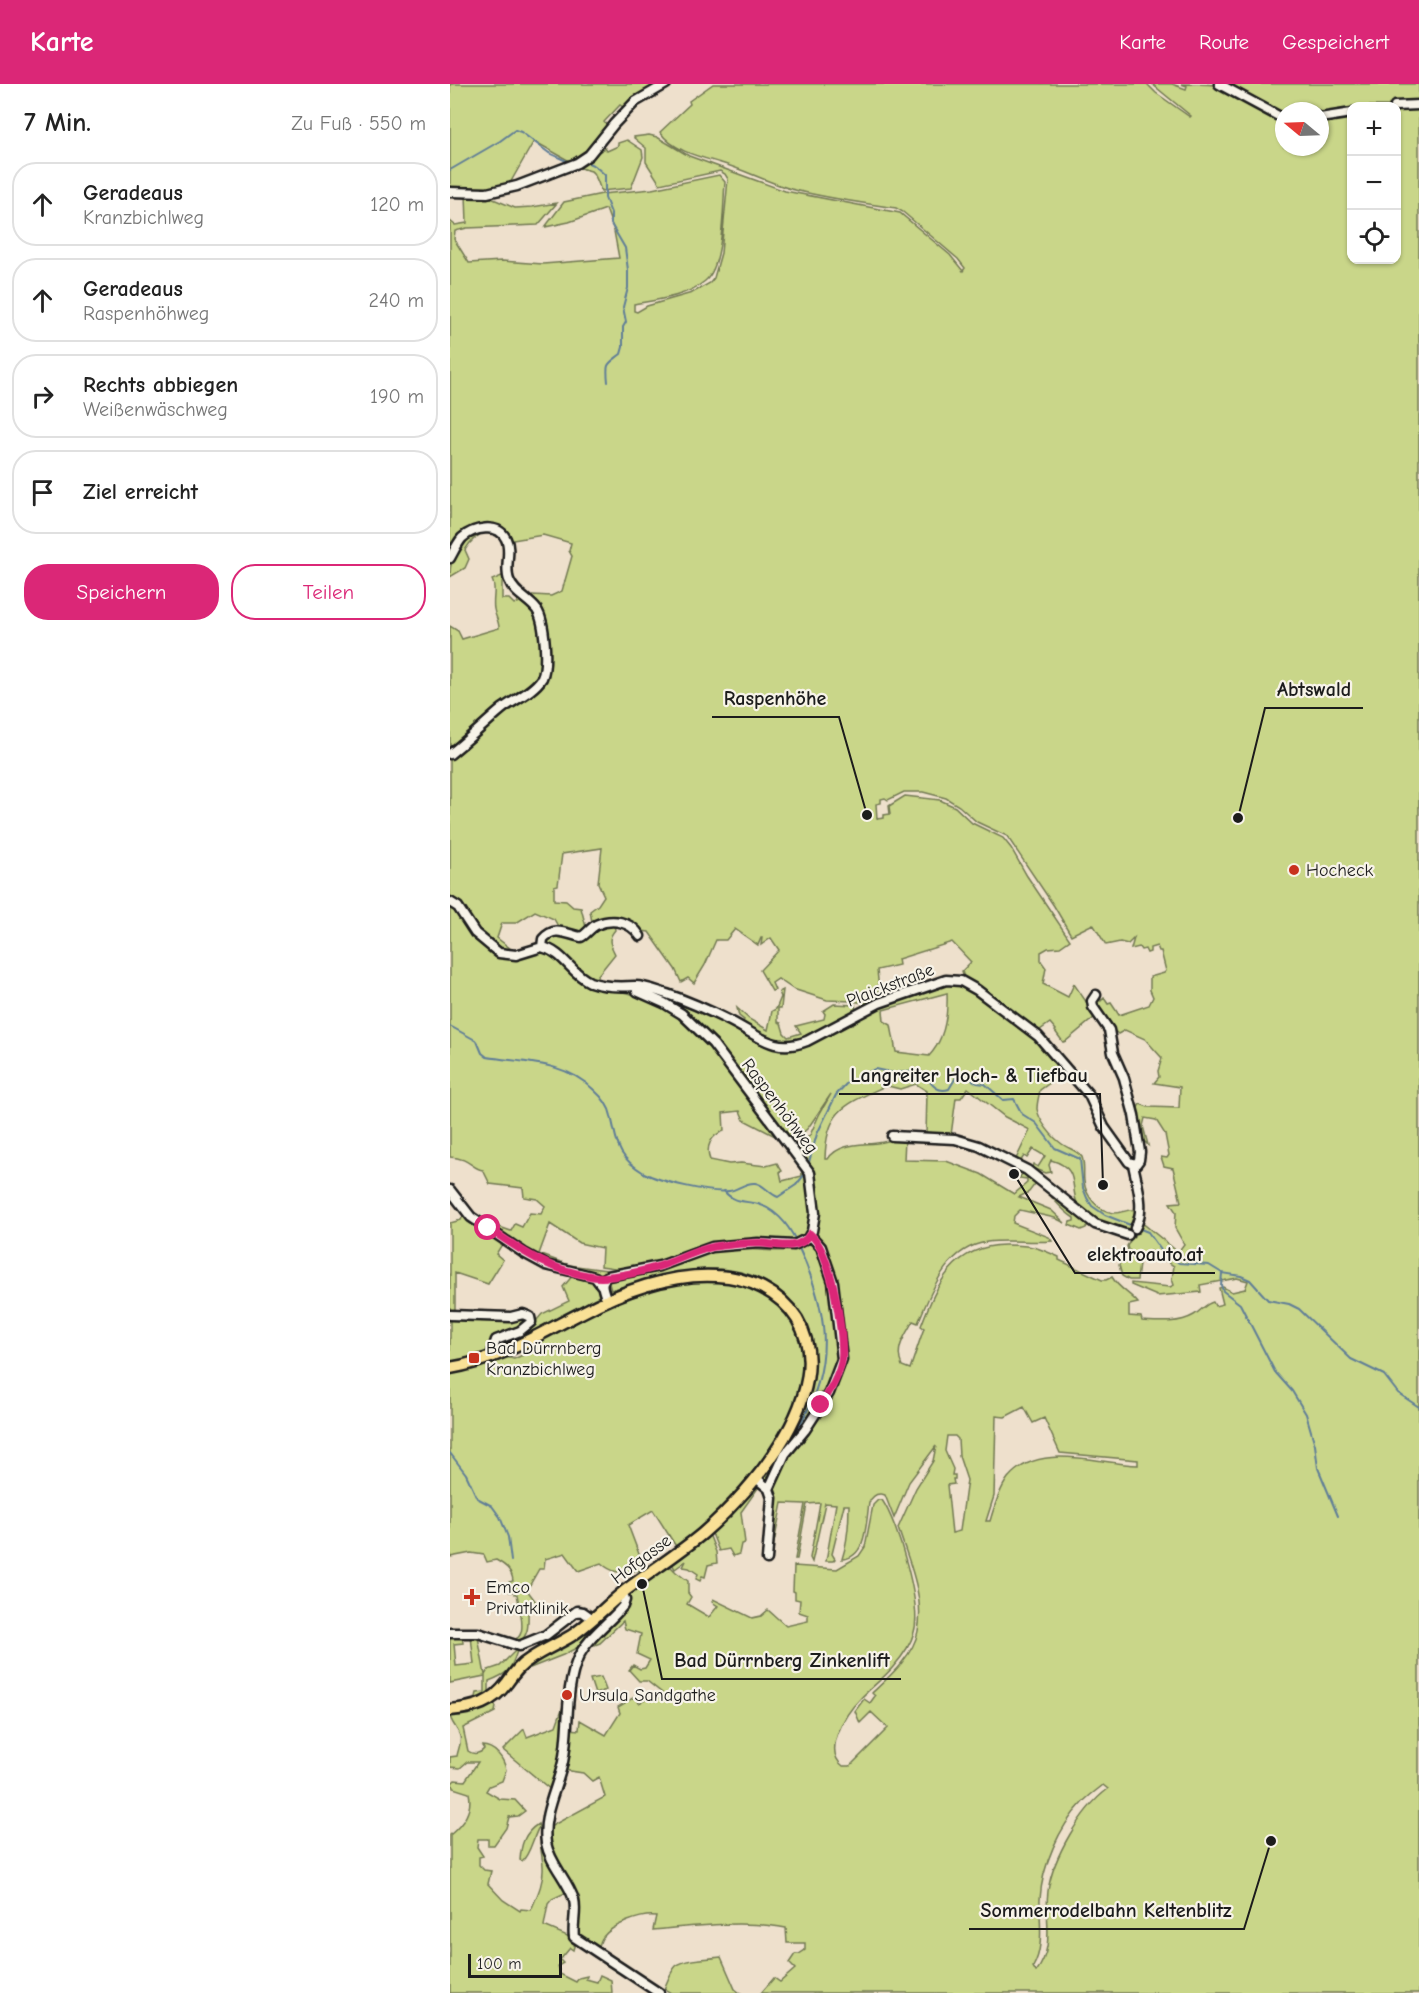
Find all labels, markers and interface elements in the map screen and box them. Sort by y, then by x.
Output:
text: Karte [30,26,94,58]
text: Karte [1119,30,1166,54]
text: Route [1199,30,1249,54]
text: Gespeichert [1282,30,1389,54]
north arrow [1275,102,1329,156]
map controls [1347,102,1401,264]
button: + [1347,102,1401,156]
text: 7 Min. [24,108,91,138]
text: Zu Fuß · 550 m [291,112,426,135]
button: − [1347,156,1401,210]
text: Geradeaus [83,180,183,206]
icon: ahead [26,188,59,221]
text: 120 m [370,193,424,216]
text: Kranzbichlweg [83,206,204,229]
button: locate [1347,210,1401,264]
text: Geradeaus [83,276,183,302]
icon: ahead [26,284,59,317]
text: 240 m [369,289,424,312]
text: Raspenhöhweg [83,302,209,325]
text: Rechts abbiegen [83,372,238,398]
icon: right [26,380,59,413]
text: 190 m [370,385,424,408]
text: Weißenwäschweg [83,398,228,421]
icon: arrive [26,476,59,509]
text: Ziel erreicht [83,479,198,505]
button: Speichern [24,564,219,620]
button: Teilen [231,564,426,620]
callout: Abtswald [1265,670,1363,708]
text: Abtswald [1277,678,1351,701]
callout: Raspenhöhe [712,679,839,717]
text: Raspenhöhe [724,687,827,710]
place label: Hocheck [1306,860,1374,881]
marker: Hocheck [1287,863,1301,877]
street label: Plaickstraße [843,959,937,1012]
street label: Raspenhöhweg [737,1055,822,1158]
callout: Langreiter Hoch- & Tiefbau [839,1056,1100,1094]
text: Langreiter Hoch- & Tiefbau [850,1064,1088,1087]
route start [474,1214,500,1240]
callout: elektroauto.at [1075,1235,1215,1273]
text: elektroauto.at [1087,1243,1203,1266]
place label: Bad Dürrnberg Kranzbichlweg [486,1338,602,1380]
marker: Bad Dürrnberg Kranzbichlweg [467,1351,481,1365]
route end [807,1391,833,1417]
street label: Hofgasse [607,1530,676,1589]
place label: Emco Privatklinik [486,1577,569,1619]
marker: Emco Privatklinik [463,1588,481,1606]
callout: Bad Dürrnberg Zinkenlift [662,1641,901,1679]
text: Bad Dürrnberg Zinkenlift [674,1649,890,1672]
place label: Ursula Sandgathe [579,1685,716,1706]
marker: Ursula Sandgathe [560,1688,574,1702]
callout: Sommerrodelbahn Keltenblitz [969,1891,1244,1929]
text: Sommerrodelbahn Keltenblitz [980,1899,1232,1922]
scale bar [468,1951,562,1978]
text: 100 m [477,1955,521,1973]

